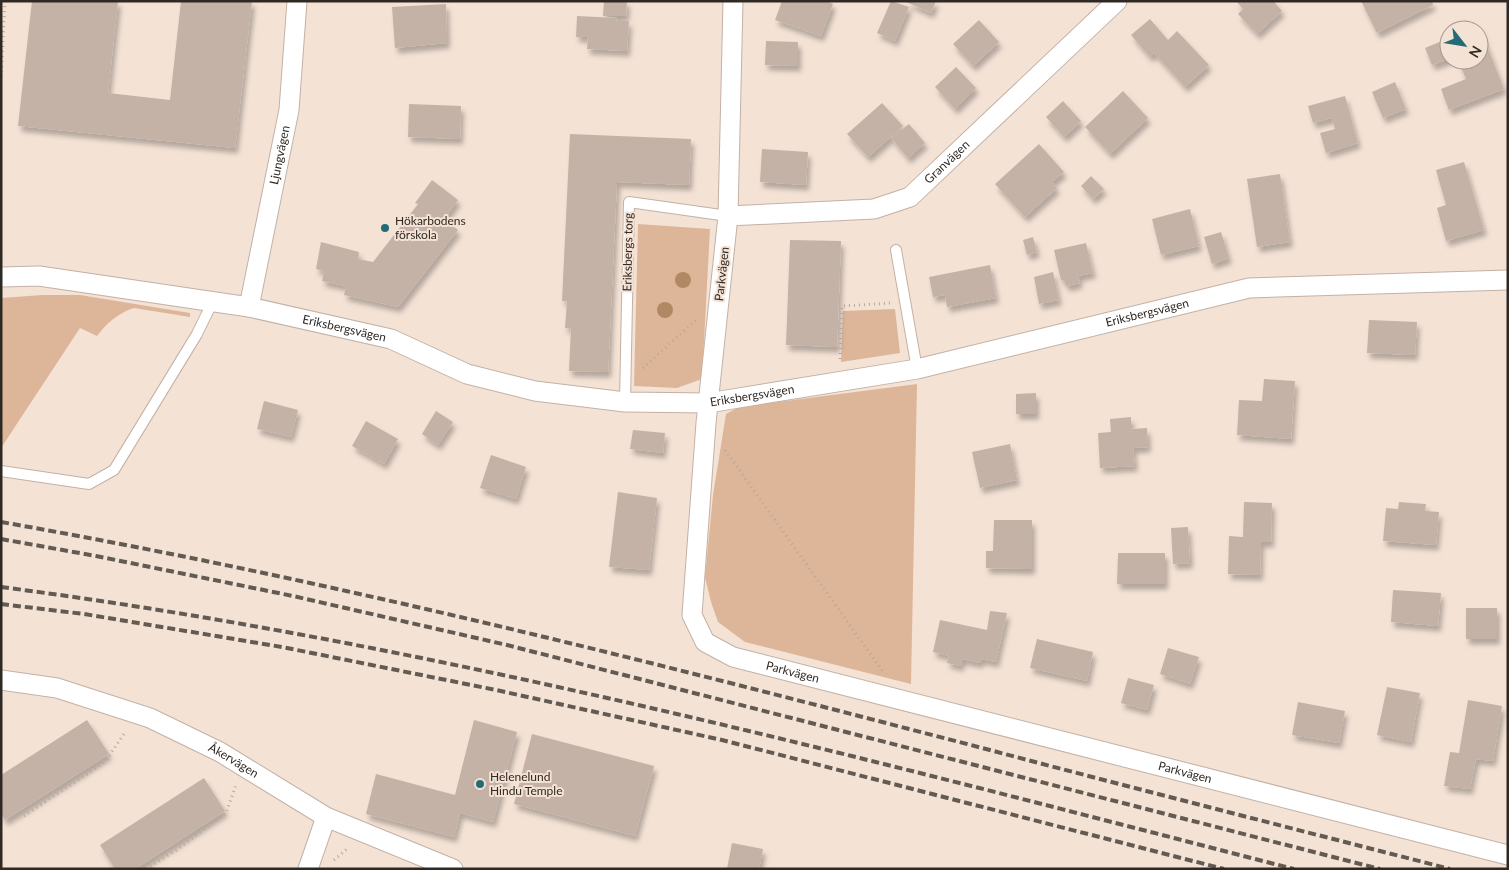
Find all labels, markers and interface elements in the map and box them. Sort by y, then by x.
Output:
north arrow [1439,20,1489,70]
text: N [1466,43,1486,61]
street label: Ljungvägen [266,124,293,186]
street label: Granvägen [921,137,972,187]
place label: Hökarbodens förskola [395,213,466,242]
street label: Eriksbergs torg [619,213,636,291]
marker: Hökarbodens förskola [379,222,391,234]
street label: Parkvägen [711,246,732,302]
street label: Eriksbergsvägen [1104,295,1190,330]
street label: Eriksbergsvägen [301,311,388,345]
street label: Eriksbergsvägen [709,381,795,410]
street label: Parkvägen [764,658,821,686]
street label: Åkervägen [206,740,262,781]
street label: Parkvägen [1157,758,1213,786]
place label: Helenelund Hindu Temple [490,769,563,798]
marker: Helenelund Hindu Temple [474,778,486,790]

